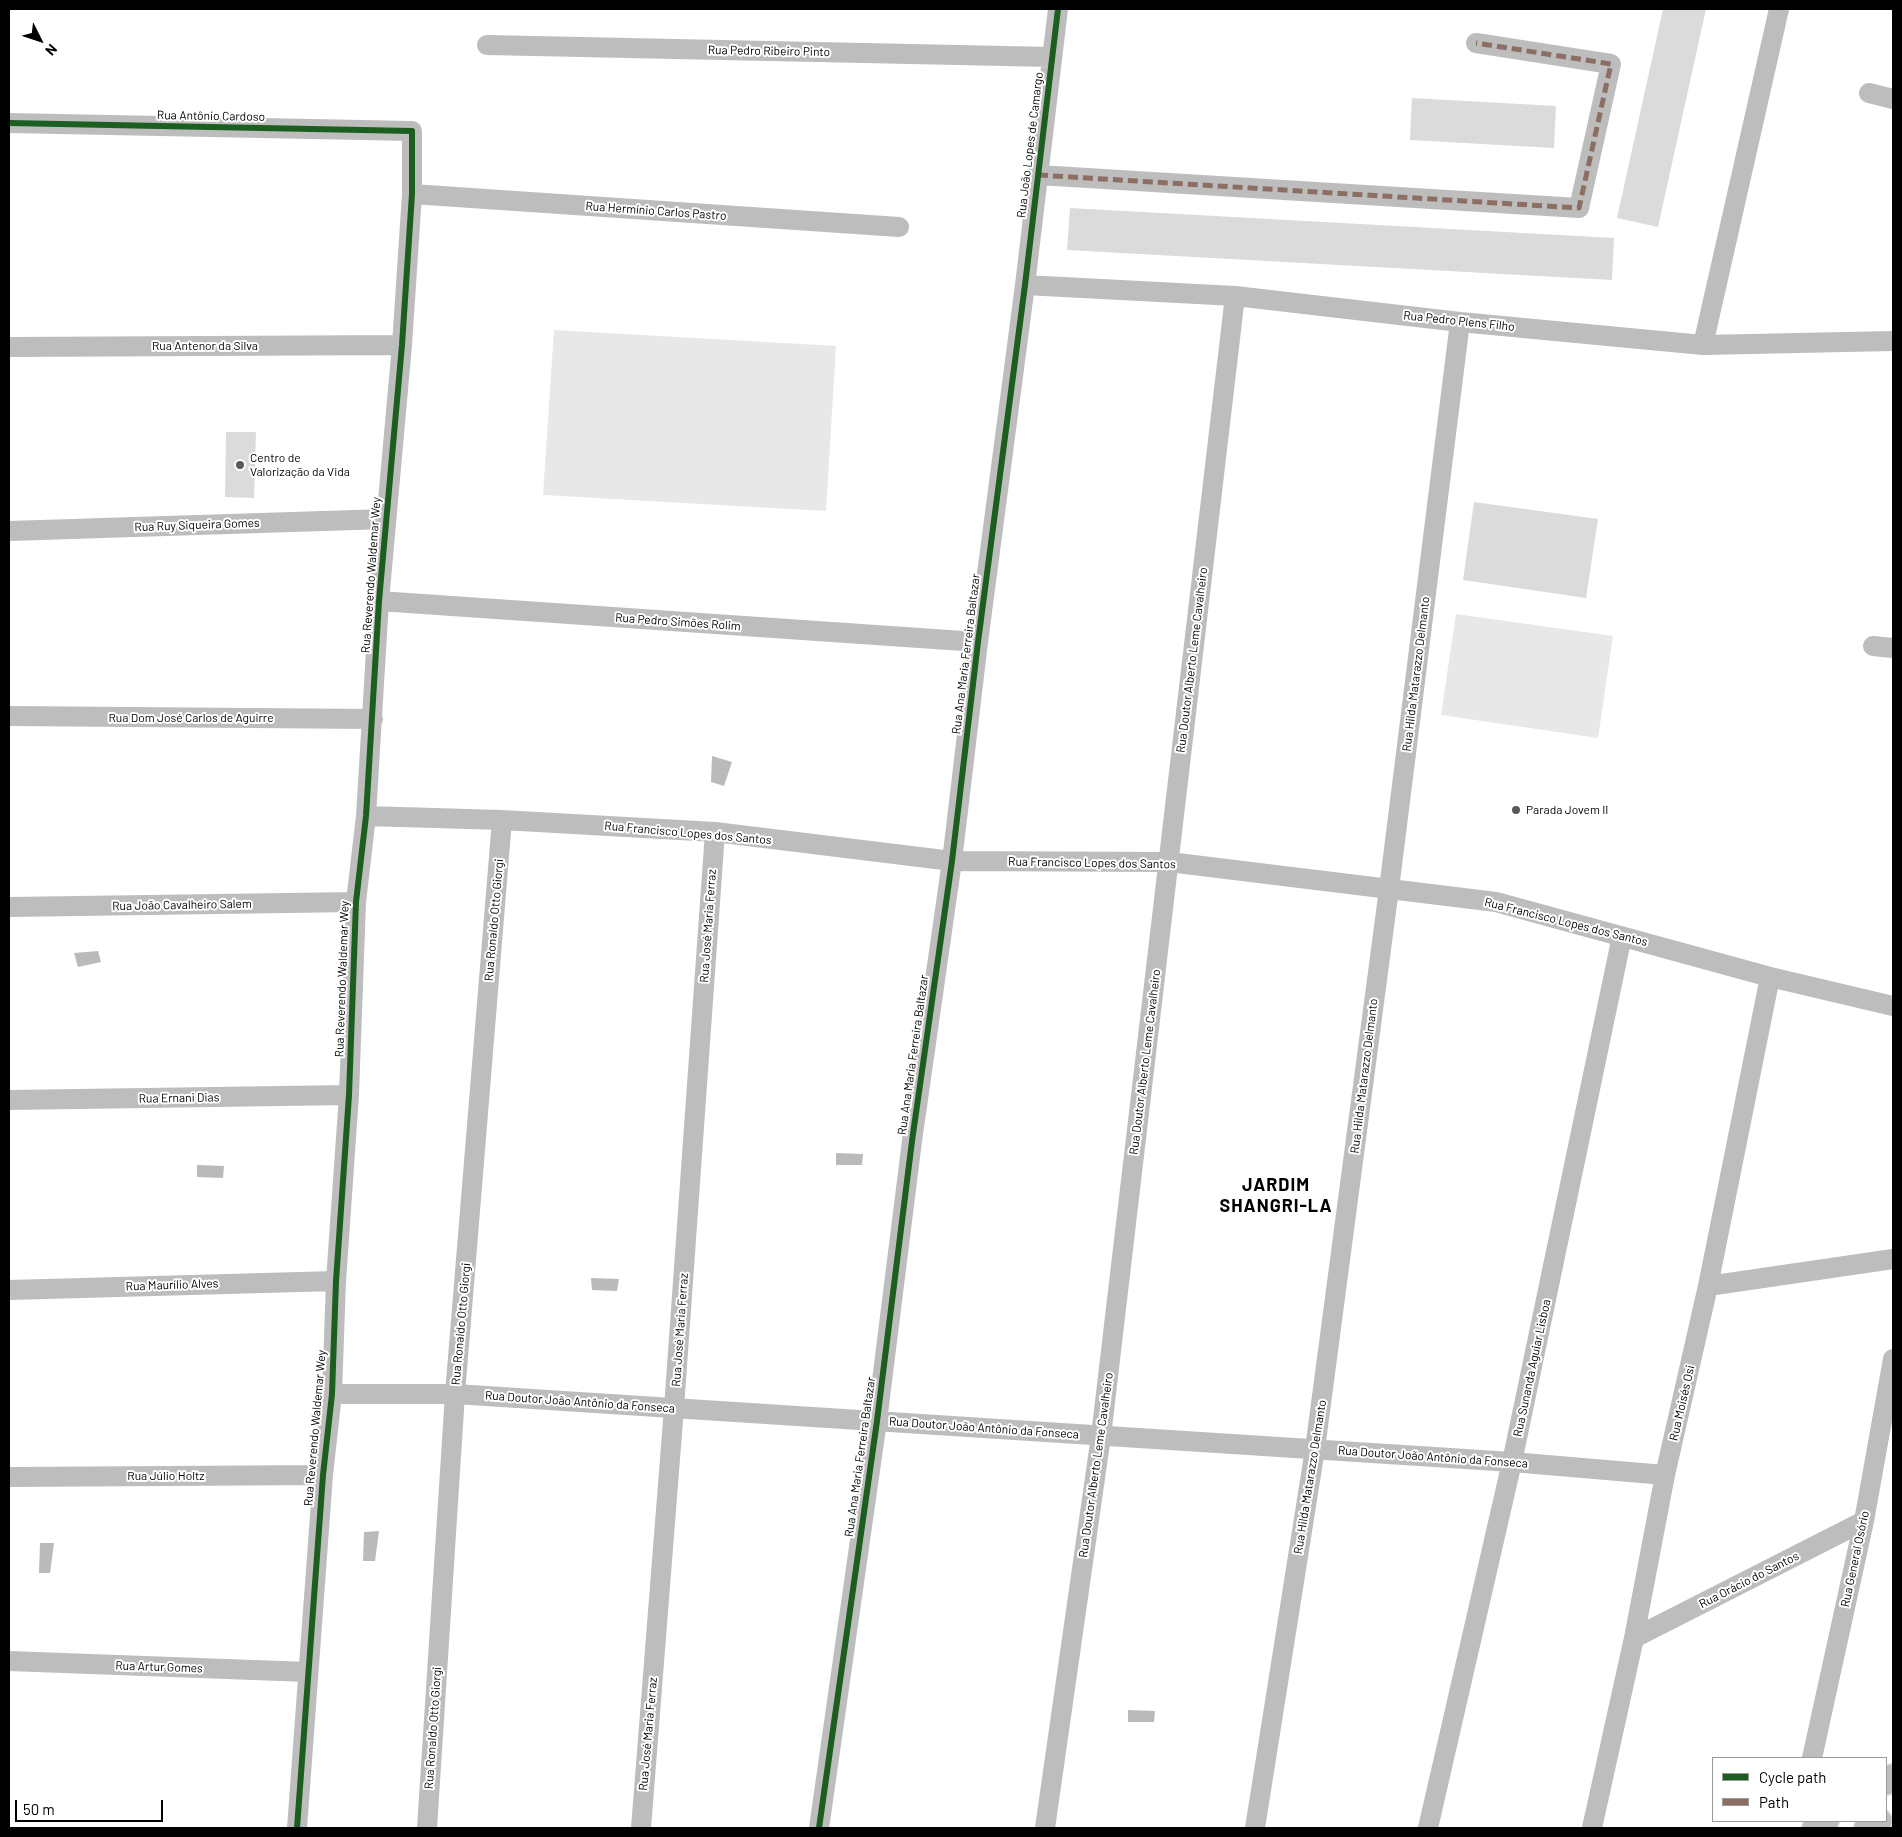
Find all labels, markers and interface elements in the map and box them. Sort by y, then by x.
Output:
north arrow [15,15,65,65]
text: N [42,41,61,59]
street label: Rua Pedro Ribeiro Pinto [708,43,830,59]
street label: Rua João Lopes de Camargo [1014,71,1046,219]
street label: Rua Antônio Cardoso [157,108,265,124]
street label: Rua Hermínio Carlos Pastro [585,199,727,223]
street label: Rua Pedro Plens Filho [1403,308,1515,334]
street label: Rua Antenor da Silva [152,339,258,353]
place label: Centro de Valorização da Vida [250,451,350,479]
marker: Centro de Valorização da Vida [234,459,246,471]
street label: Rua Reverendo Waldemar Wey [358,496,384,654]
street label: Rua Ruy Siqueira Gomes [134,516,260,534]
street label: Rua Doutor Alberto Leme Cavalheiro [1173,566,1211,754]
street label: Rua Ana Maria Ferreira Baltazar [949,573,983,735]
street label: Rua Hilda Matarazzo Delmanto [1399,596,1433,752]
street label: Rua Pedro Simões Rolim [615,610,741,634]
street label: Rua Dom José Carlos de Aguirre [108,711,274,725]
place label: Parada Jovem II [1526,803,1608,817]
marker: Parada Jovem II [1510,804,1522,816]
street label: Rua Francisco Lopes dos Santos [604,819,772,847]
street label: Rua Francisco Lopes dos Santos [1008,854,1176,872]
street label: Rua Ronaldo Otto Giorgi [481,858,507,982]
street label: Rua José Maria Ferraz [697,869,719,983]
street label: Rua Francisco Lopes dos Santos [1483,895,1649,949]
street label: Rua João Cavalheiro Salem [112,897,252,913]
street label: Rua Reverendo Waldemar Wey [332,900,352,1058]
street label: Rua Doutor Alberto Leme Cavalheiro [1126,968,1164,1156]
street label: Rua Ana Maria Ferreira Baltazar [895,974,931,1136]
street label: Rua Hilda Matarazzo Delmanto [1347,998,1381,1154]
street label: Rua Ernani Dias [138,1090,220,1106]
district label: JARDIM SHANGRI-LA [1218,1174,1334,1216]
street label: Rua Ronaldo Otto Giorgi [448,1262,474,1386]
street label: Rua José Maria Ferraz [669,1273,691,1387]
street label: Rua Maurílio Alves [125,1276,219,1294]
street label: Rua Sunanda Aguiar Lisboa [1510,1298,1554,1438]
street label: Rua Reverendo Waldemar Wey [301,1349,329,1507]
street label: Rua Moisés Osi [1666,1364,1698,1442]
street label: Rua Doutor Alberto Leme Cavalheiro [1076,1371,1116,1559]
street label: Rua Ana Maria Ferreira Baltazar [842,1376,878,1538]
street label: Rua Doutor João Antônio da Fonseca [485,1388,675,1416]
street label: Rua Hilda Matarazzo Delmanto [1291,1399,1329,1555]
street label: Rua Doutor João Antônio da Fonseca [889,1414,1079,1442]
street label: Rua Doutor João Antônio da Fonseca [1338,1443,1528,1471]
street label: Rua Júlio Holtz [127,1469,205,1483]
street label: Rua General Osório [1838,1510,1872,1608]
street label: Rua Orácio do Santos [1697,1549,1801,1611]
street label: Rua Artur Gomes [115,1658,203,1676]
street label: Rua Ronaldo Otto Giorgi [422,1666,444,1790]
street label: Rua José Maria Ferraz [636,1677,660,1791]
legend [1712,1757,1887,1822]
text: Cycle path [1759,1768,1826,1786]
scale bar [18,1790,165,1822]
text: Path [1759,1793,1789,1811]
text: 50 m [23,1800,55,1818]

